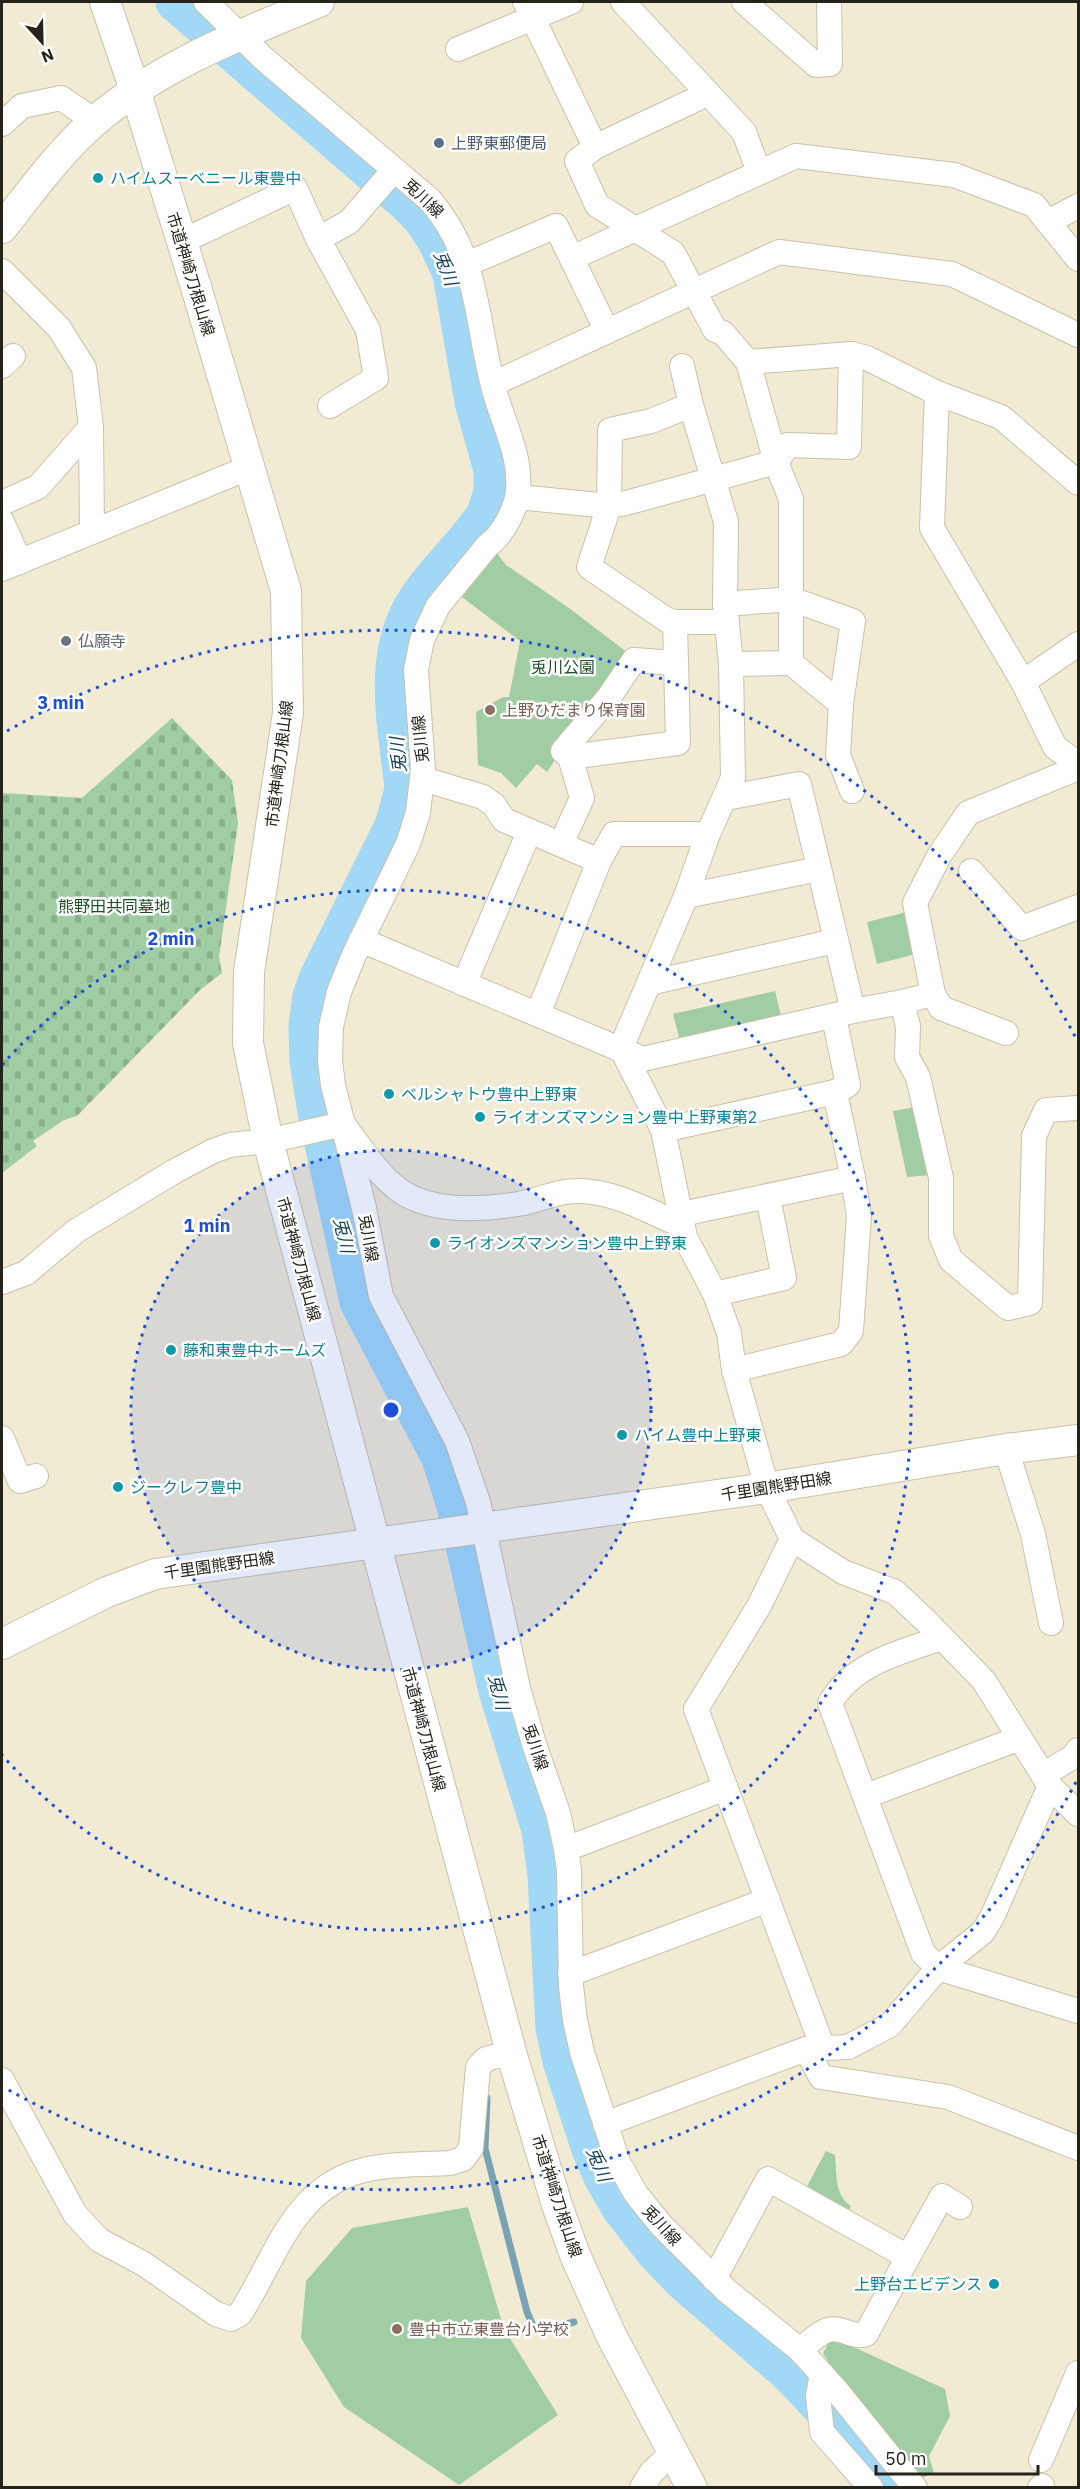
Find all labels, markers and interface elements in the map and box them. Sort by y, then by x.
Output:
north arrow [12,12,72,72]
text: N [38,44,57,67]
place label: 上野東郵便局 [451,133,547,153]
marker: 上野東郵便局 [432,136,446,150]
place label: ハイムスーベニール東豊中 [110,168,301,188]
marker: ハイムスーベニール東豊中 [91,171,105,185]
street label: 兎川線 [400,174,448,222]
street label: 市道神崎刀根山線 [163,210,219,338]
water label: 兎川 [429,247,464,291]
place label: 仏願寺 [78,631,126,651]
marker: 仏願寺 [59,634,73,648]
park label: 兎川公園 [531,657,595,677]
text: 3 min [37,691,85,714]
street label: 市道神崎刀根山線 [261,699,297,829]
place label: 上野ひだまり保育園 [502,700,646,720]
marker: 上野ひだまり保育園 [483,703,497,717]
street label: 兎川線 [408,714,432,764]
water label: 兎川 [385,734,411,774]
park label: 熊野田共同墓地 [58,896,170,916]
text: 2 min [147,927,195,950]
place label: ベルシャトウ豊中上野東 [401,1084,577,1104]
marker: ベルシャトウ豊中上野東 [382,1087,396,1101]
place label: ライオンズマンション豊中上野東第2 [492,1107,757,1127]
marker: ライオンズマンション豊中上野東第2 [473,1110,487,1124]
street label: 市道神崎刀根山線 [273,1195,325,1323]
street label: 兎川線 [355,1213,383,1263]
text: 1 min [183,1214,231,1237]
water label: 兎川 [329,1215,360,1257]
place label: ライオンズマンション豊中上野東 [447,1233,687,1253]
marker: ライオンズマンション豊中上野東 [428,1236,442,1250]
place label: 藤和東豊中ホームズ [183,1340,327,1360]
marker: 藤和東豊中ホームズ [164,1343,178,1357]
centre of rings [381,1400,401,1420]
place label: ハイム豊中上野東 [634,1425,761,1445]
marker: ハイム豊中上野東 [615,1428,629,1442]
street label: 千里園熊野田線 [719,1467,833,1505]
place label: ジークレフ豊中 [130,1477,242,1497]
marker: ジークレフ豊中 [111,1480,125,1494]
street label: 千里園熊野田線 [162,1547,276,1583]
street label: 市道神崎刀根山線 [398,1665,450,1793]
water label: 兎川 [483,1672,515,1714]
street label: 兎川線 [519,1721,553,1773]
street label: 市道神崎刀根山線 [528,2132,586,2260]
water label: 兎川 [581,2143,617,2187]
street label: 兎川線 [639,2200,685,2250]
place label: 上野台エビデンス [854,2274,982,2294]
marker: 上野台エビデンス [987,2277,1001,2291]
place label: 豊中市立東豊台小学校 [409,2319,569,2339]
marker: 豊中市立東豊台小学校 [390,2322,404,2336]
scale bar [876,2438,1038,2476]
text: 50 m [885,2447,927,2470]

